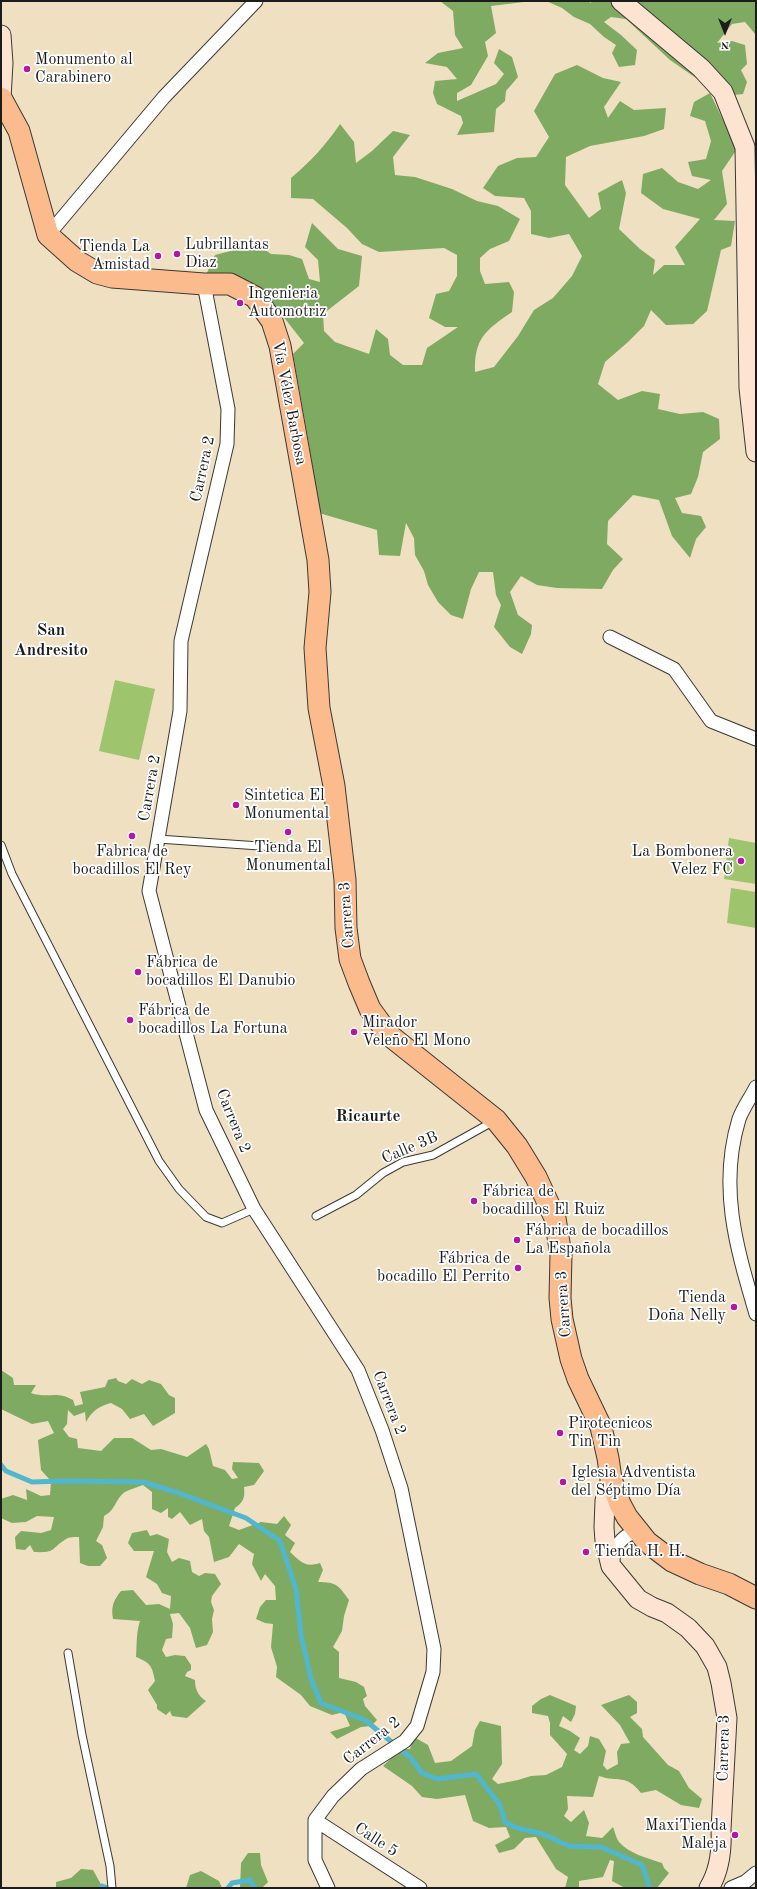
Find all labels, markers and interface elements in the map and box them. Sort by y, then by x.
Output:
north arrow [705,12,745,52]
text: N [721,39,729,50]
place label: Monumento al Carabinero [35,50,132,88]
marker: Monumento al Carabinero [22,64,32,74]
place label: Lubrillantas Diaz [185,235,269,273]
place label: Tienda La Amistad [79,237,150,275]
marker: Lubrillantas Diaz [172,249,182,259]
marker: Tienda La Amistad [153,251,163,261]
place label: Ingenieria Automotriz [248,284,326,322]
marker: Ingenieria Automotriz [235,298,245,308]
street label: Vía Vélez Barbosa [268,339,310,467]
street label: Carrera 2 [187,434,219,504]
district label: San Andresito [14,621,88,661]
street label: Carrera 2 [135,753,165,823]
place label: Sintetica El Monumental [244,786,329,824]
marker: Sintetica El Monumental [231,800,241,810]
marker: Tienda El Monumental [283,827,293,837]
marker: Fabrica de bocadillos El Rey [127,831,137,841]
place label: Tienda El Monumental [245,838,331,876]
place label: Fabrica de bocadillos El Rey [73,842,191,880]
place label: La Bombonera Velez FC [632,842,733,880]
marker: La Bombonera Velez FC [736,856,746,866]
street label: Carrera 3 [335,881,359,949]
place label: Fábrica de bocadillos El Danubio [146,953,296,991]
marker: Fábrica de bocadillos El Danubio [133,967,143,977]
place label: Fábrica de bocadillos La Fortuna [138,1001,288,1039]
place label: Mirador Veleño El Mono [362,1013,471,1051]
marker: Fábrica de bocadillos La Fortuna [125,1015,135,1025]
marker: Mirador Veleño El Mono [349,1027,359,1037]
street label: Carrera 2 [211,1086,255,1156]
district label: Ricaurte [336,1107,400,1127]
street label: Calle 3B [379,1128,441,1168]
place label: Fábrica de bocadillos El Ruiz [482,1182,605,1220]
marker: Fábrica de bocadillos El Ruiz [469,1196,479,1206]
place label: Fábrica de bocadillos La Española [525,1221,669,1259]
marker: Fábrica de bocadillos La Española [512,1235,522,1245]
place label: Fábrica de bocadillo El Perrito [377,1249,510,1287]
marker: Fábrica de bocadillo El Perrito [513,1263,523,1273]
street label: Carrera 3 [552,1270,576,1338]
place label: Tienda Doña Nelly [648,1288,726,1326]
marker: Tienda Doña Nelly [729,1302,739,1312]
street label: Carrera 2 [368,1368,410,1438]
place label: Pirotecnicos Tin Tin [568,1414,652,1452]
marker: Pirotecnicos Tin Tin [555,1428,565,1438]
place label: Iglesia Adventista del Séptimo Día [571,1463,696,1501]
marker: Iglesia Adventista del Séptimo Día [558,1477,568,1487]
place label: Tienda H. H. [594,1542,685,1562]
marker: Tienda H. H. [581,1547,591,1557]
street label: Carrera 2 [340,1713,404,1769]
street label: Carrera 3 [714,1714,734,1782]
place label: MaxiTienda Maleja [645,1816,727,1854]
street label: Calle 5 [350,1819,402,1861]
marker: MaxiTienda Maleja [730,1830,740,1840]

